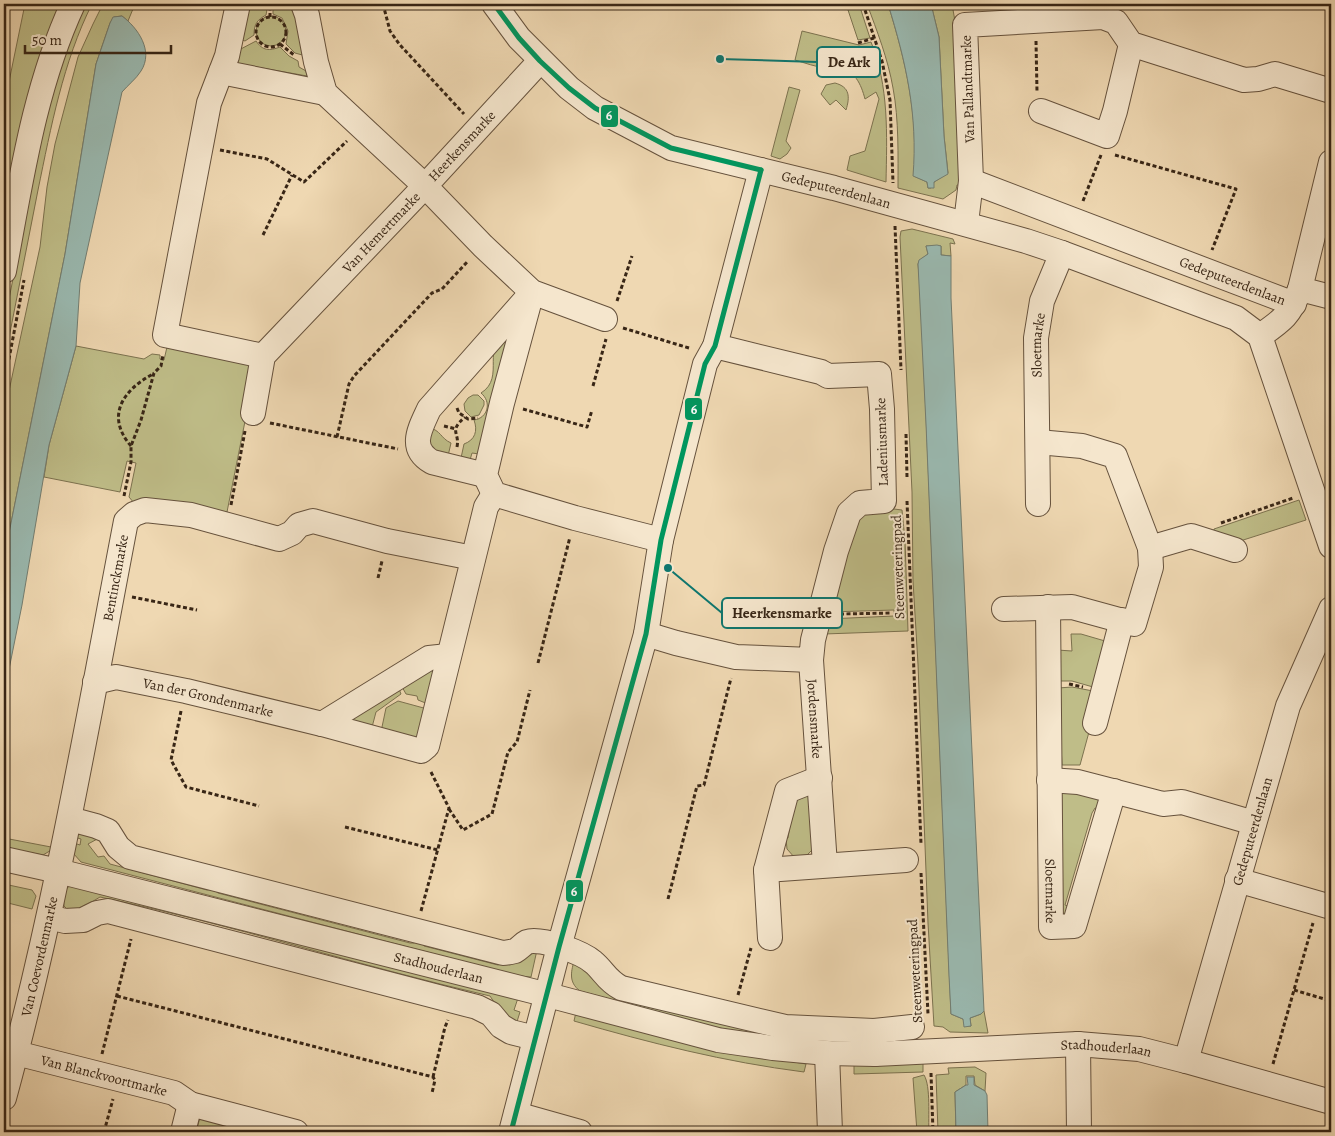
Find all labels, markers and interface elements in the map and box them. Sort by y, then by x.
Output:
scale bar [25,22,171,54]
text: 50 m [32,30,62,50]
street label: Van Pallandtmarke [957,35,979,144]
callout: De Ark [817,47,880,77]
text: De Ark [828,52,871,72]
line badge: 6 [600,104,619,128]
street label: Heerkensmarke [424,106,500,186]
text: 6 [606,106,613,125]
street label: Gedeputeerdenlaan [780,166,893,213]
street label: Van Hemertmarke [337,187,424,278]
street label: Gedeputeerdenlaan [1177,252,1289,310]
street label: Sloetmarke [1026,311,1049,378]
line badge: 6 [684,397,703,421]
street label: Ladeniusmarke [871,397,893,487]
text: 6 [691,400,698,419]
street label: Steenweteringpad [887,514,909,619]
street label: Bentinckmarke [98,533,133,623]
callout: Heerkensmarke [722,598,842,628]
text: Heerkensmarke [732,603,832,623]
street label: Van der Grondenmarke [140,673,275,721]
street label: Jordensmarke [803,678,827,759]
street label: Gedeputeerdenlaan [1227,774,1277,888]
street label: Sloetmarke [1041,858,1060,924]
line badge: 6 [565,879,584,903]
text: 6 [571,882,578,901]
street label: Van Coevordenmarke [16,895,62,1019]
street label: Steenweteringpad [903,918,927,1024]
street label: Stadhouderlaan [392,947,486,988]
street label: Stadhouderlaan [1060,1034,1154,1061]
street label: Van Blanckvoortmarke [38,1050,169,1100]

